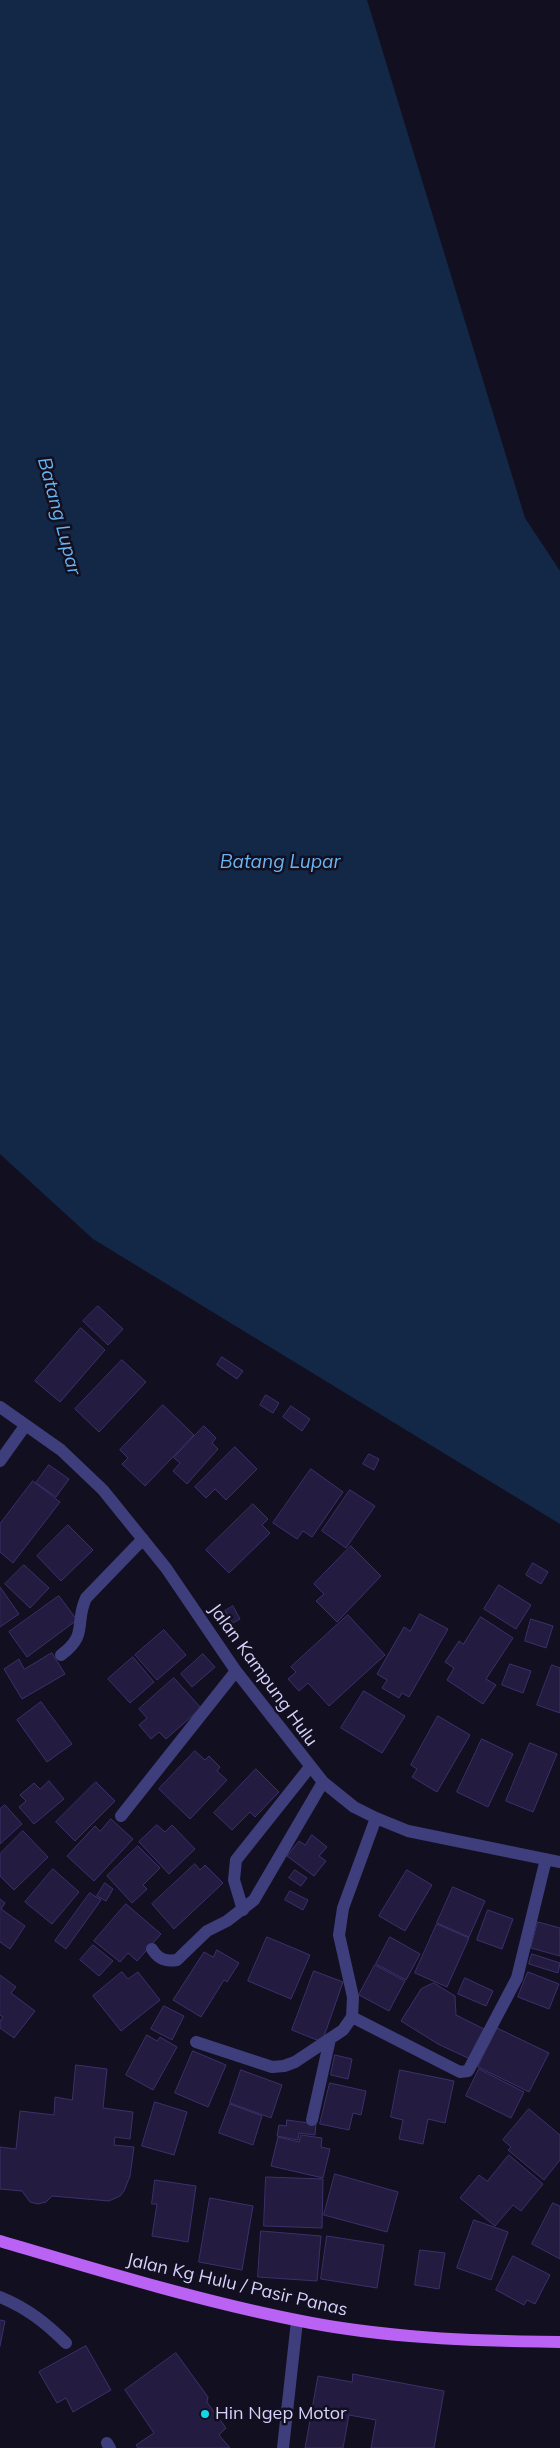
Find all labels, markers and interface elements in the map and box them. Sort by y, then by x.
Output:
water label: Batang Lupar [32,455,86,577]
water label: Batang Lupar [220,851,340,873]
street label: Jalan Kampung Hulu [204,1599,322,1751]
street label: Jalan Kg Hulu / Pasir Panas [124,2249,350,2321]
place label: Hin Ngep Motor [215,2403,347,2425]
marker: Hin Ngep Motor [199,2408,211,2420]

